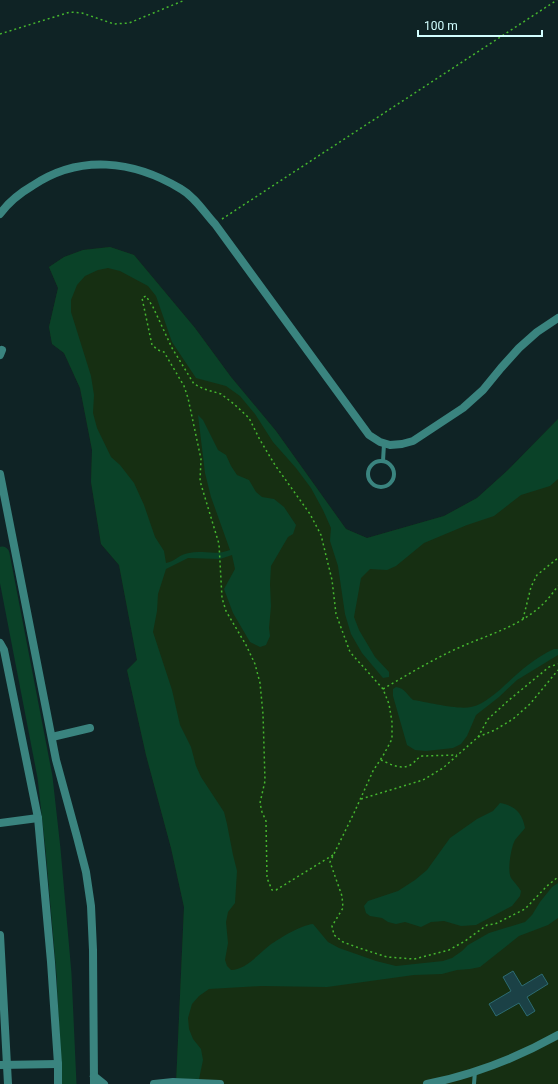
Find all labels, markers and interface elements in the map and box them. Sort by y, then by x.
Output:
scale bar [418,12,542,38]
text: 100 m [424,19,458,33]

